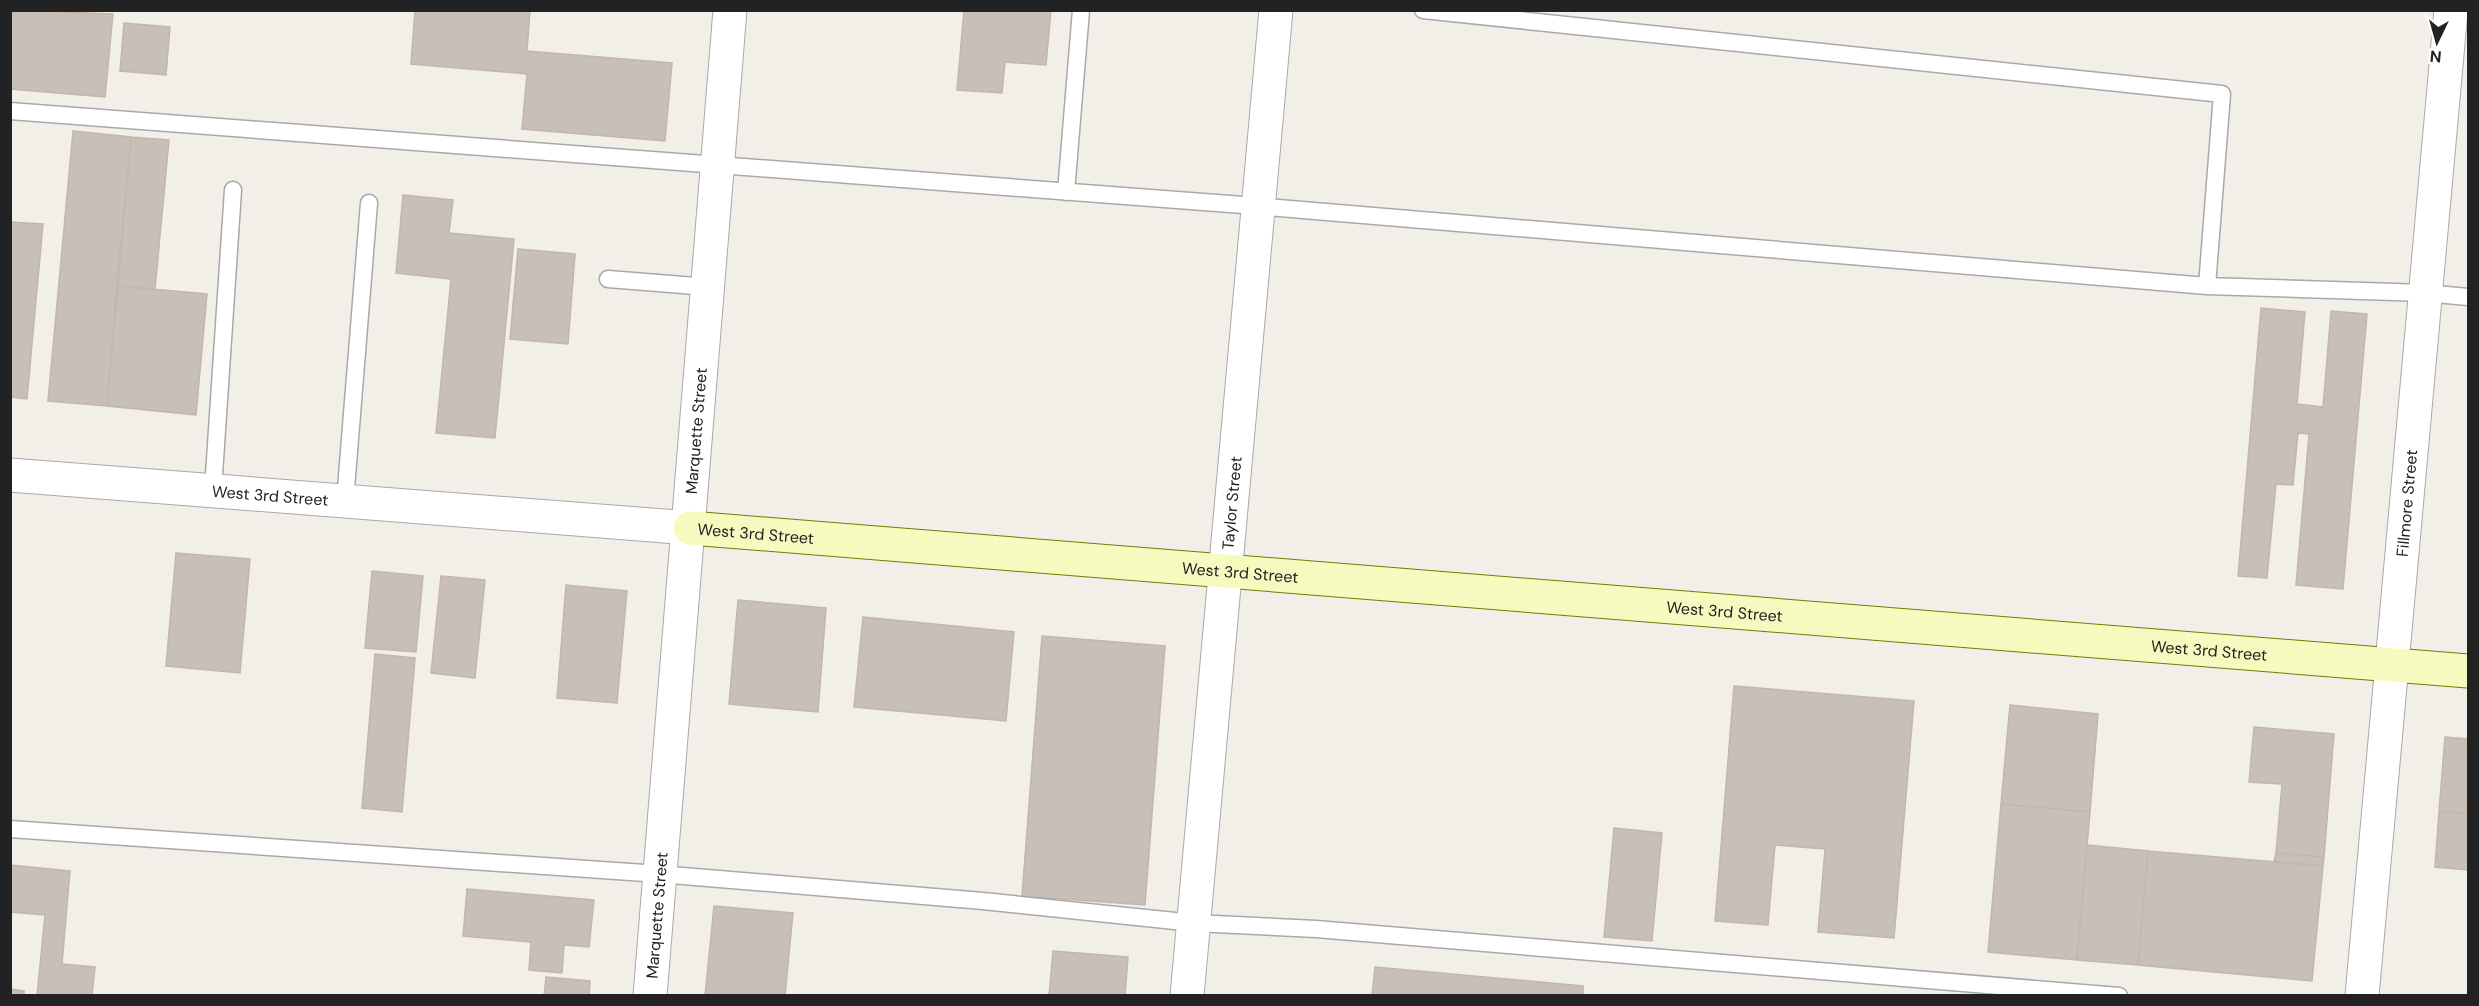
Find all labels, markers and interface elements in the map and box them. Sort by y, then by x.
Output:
north arrow [2407,12,2467,72]
text: N [2429,45,2442,67]
street label: Marquette Street [680,367,711,495]
street label: Fillmore Street [2391,448,2422,558]
street label: Taylor Street [1217,455,1246,551]
street label: West 3rd Street [211,480,329,510]
street label: West 3rd Street [697,518,815,548]
street label: West 3rd Street [1181,557,1299,587]
street label: West 3rd Street [1666,596,1784,626]
street label: West 3rd Street [2150,635,2268,665]
street label: Marquette Street [641,851,672,979]

